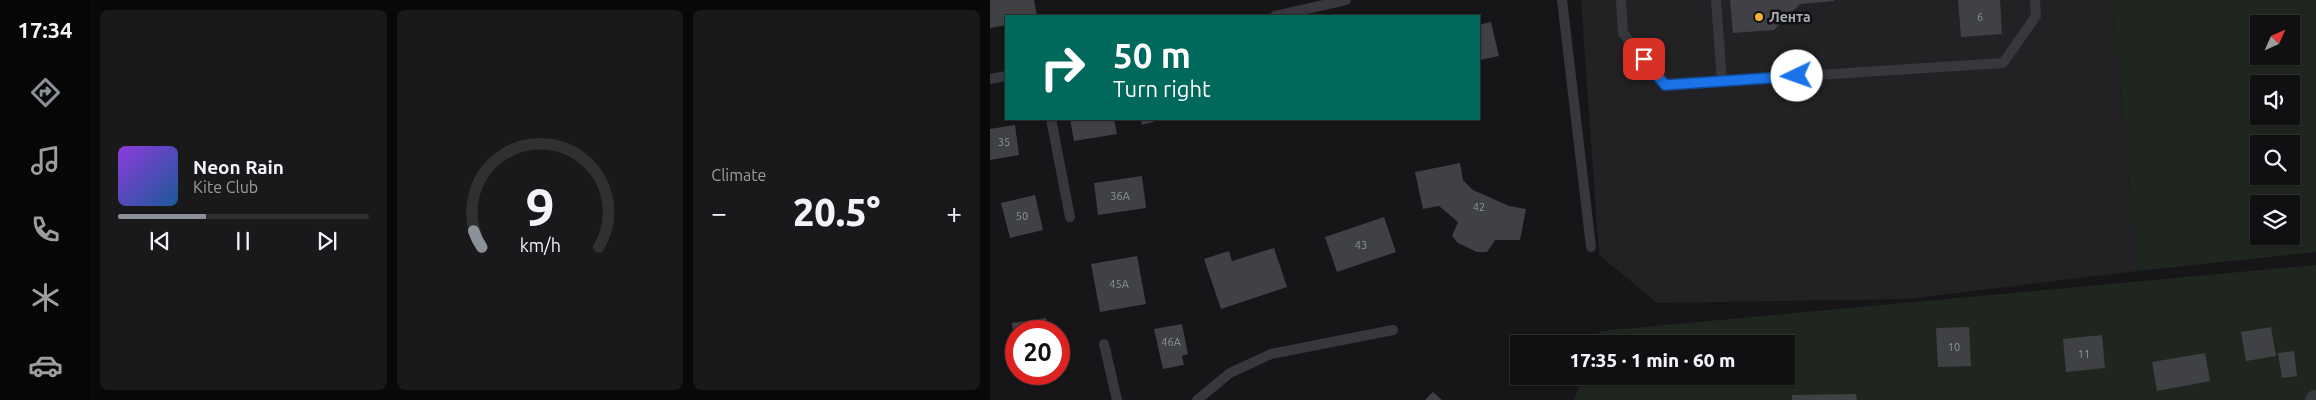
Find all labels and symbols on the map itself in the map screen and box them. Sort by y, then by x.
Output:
place label: Лента [1769,9,1811,25]
marker: Лента [1753,11,1765,23]
house number: 6 [1977,11,1983,23]
north arrow [2250,15,2300,65]
pin [1623,38,1665,80]
position arrow [1770,49,1822,101]
house number: 35 [998,136,1010,148]
house number: 36А [1110,190,1131,202]
house number: 42 [1473,201,1485,213]
house number: 50 [1016,210,1028,222]
house number: 43 [1355,239,1367,251]
house number: 45А [1109,278,1130,290]
speed limit sign: 20 [1005,320,1070,385]
house number: 46А [1161,336,1182,348]
house number: 10 [1948,341,1960,353]
house number: 11 [2078,348,2090,360]

